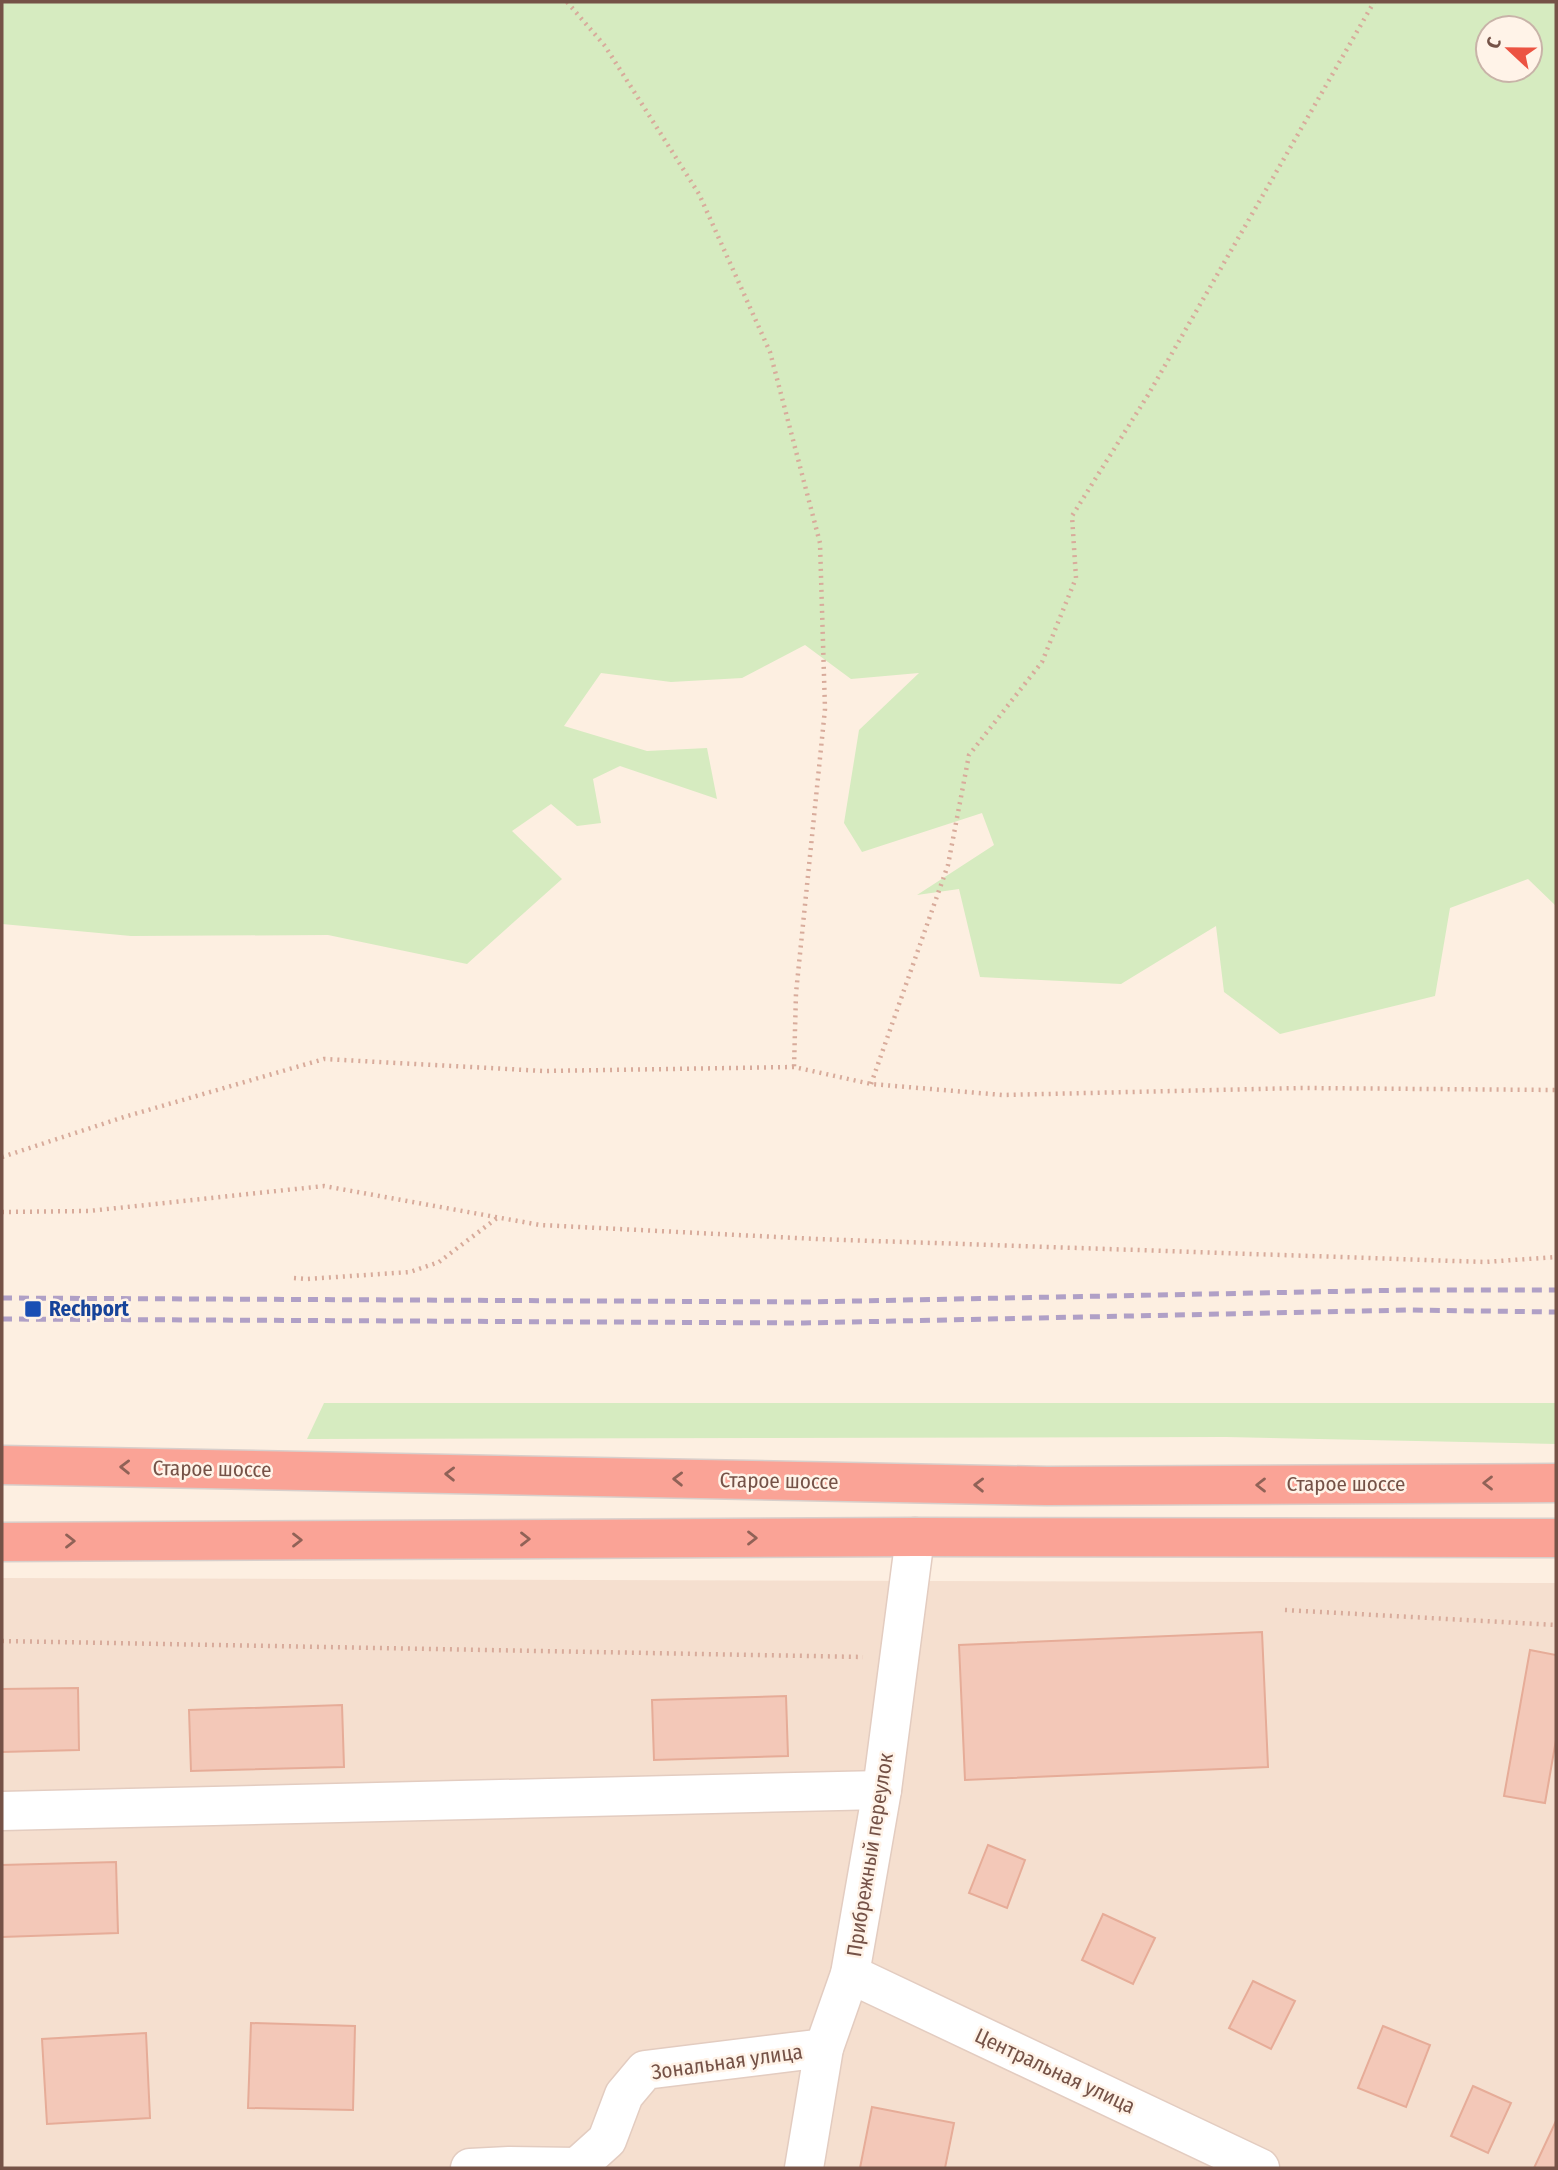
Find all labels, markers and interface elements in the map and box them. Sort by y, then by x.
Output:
north arrow [1474,14,1544,84]
text: С [1481,34,1506,52]
place label: Rechport [49,1296,130,1322]
marker: Rechport [23,1299,43,1319]
street label: Старое шоссе [152,1455,272,1483]
one-way arrow [119,1460,130,1475]
one-way arrow [444,1466,455,1482]
street label: Старое шоссе [719,1467,839,1495]
one-way arrow [672,1471,682,1487]
street label: Старое шоссе [1287,1471,1405,1497]
one-way arrow [1482,1475,1493,1491]
one-way arrow [973,1477,983,1493]
one-way arrow [1255,1477,1265,1493]
one-way arrow [748,1530,758,1546]
one-way arrow [520,1531,531,1547]
one-way arrow [293,1532,303,1548]
one-way arrow [65,1533,76,1549]
street label: Прибрежный переулок [841,1751,899,1959]
street label: Центральная улица [971,2022,1139,2120]
street label: Зональная улица [650,2039,804,2085]

